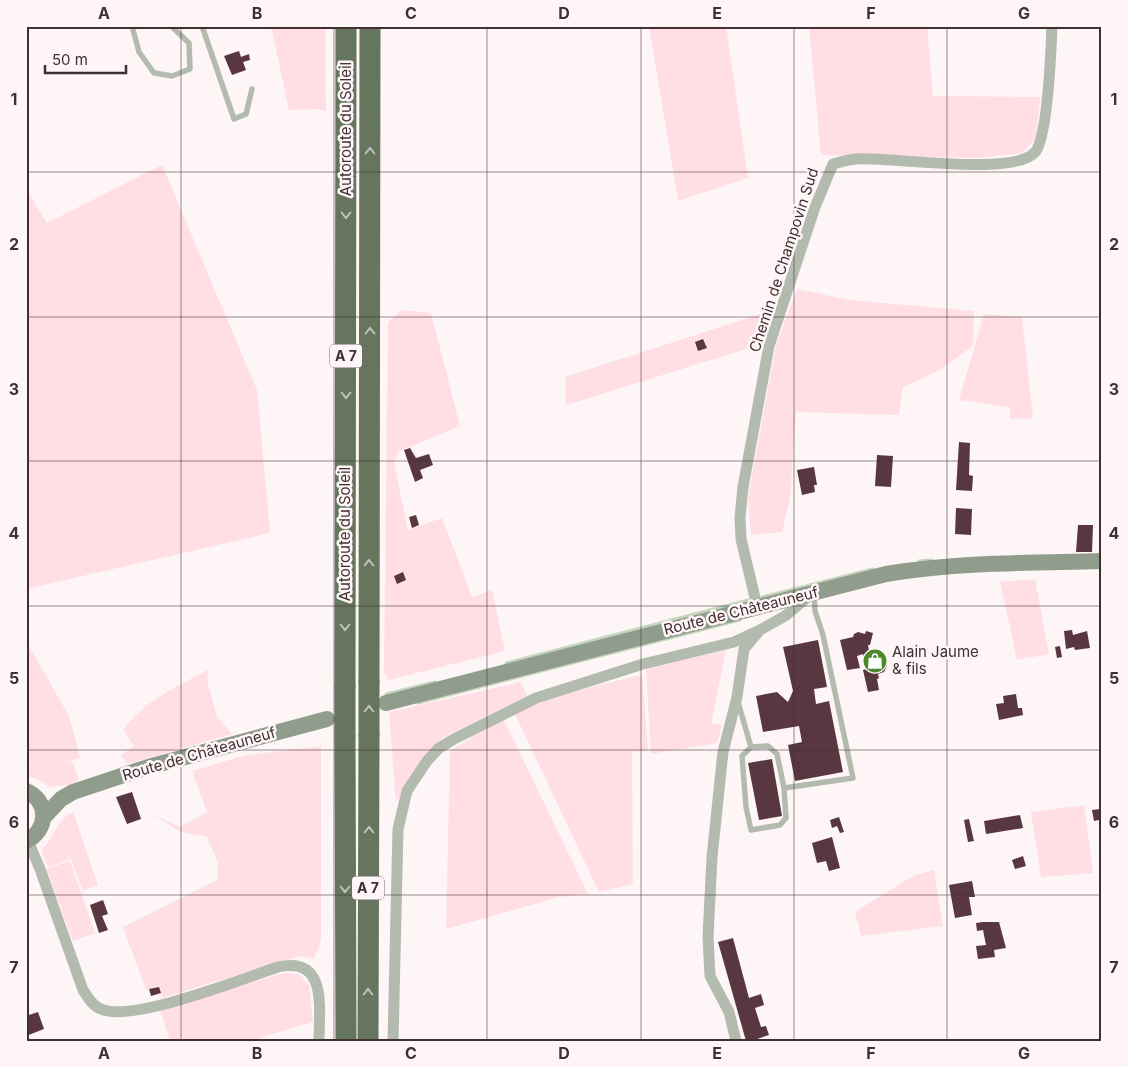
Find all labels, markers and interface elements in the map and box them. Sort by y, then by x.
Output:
text: A [98,3,110,23]
text: B [252,3,262,23]
text: C [405,3,417,23]
text: D [558,3,570,23]
text: E [712,3,722,23]
text: F [866,3,876,23]
text: G [1018,3,1030,23]
scale bar [45,42,126,74]
text: 50 m [52,50,88,69]
street label: Autoroute du Soleil [336,62,355,196]
text: 1 [11,89,17,109]
text: 1 [1111,89,1117,109]
one-way arrow [365,147,375,154]
street label: Chemin de Champovin Sud [745,165,822,354]
one-way arrow [341,212,351,219]
text: 2 [9,234,19,254]
text: 2 [1109,234,1119,254]
one-way arrow [365,327,375,334]
road number: A 7 [330,344,362,368]
text: 3 [9,379,19,399]
text: 3 [1109,379,1119,399]
one-way arrow [341,392,351,399]
street label: Autoroute du Soleil [335,467,354,601]
text: 4 [9,523,20,543]
text: 4 [1109,523,1120,543]
one-way arrow [364,559,374,567]
street label: Route de Châteauneuf [662,582,820,639]
one-way arrow [340,624,350,632]
place label: Alain Jaume & fils [892,642,979,678]
shop icon: Alain Jaume & fils [862,648,888,674]
text: 5 [9,668,19,688]
text: 5 [1109,668,1119,688]
one-way arrow [364,704,374,712]
street label: Route de Châteauneuf [120,722,278,784]
text: 6 [9,812,19,832]
text: 6 [1109,812,1119,832]
one-way arrow [364,825,374,833]
road number: A 7 [352,876,384,900]
one-way arrow [340,886,350,894]
text: 7 [9,957,19,977]
text: 7 [1109,957,1119,977]
one-way arrow [363,988,373,996]
text: A [98,1043,110,1063]
text: B [252,1043,262,1063]
text: C [405,1043,417,1063]
text: D [558,1043,570,1063]
text: E [712,1043,722,1063]
text: F [866,1043,876,1063]
text: G [1018,1043,1030,1063]

